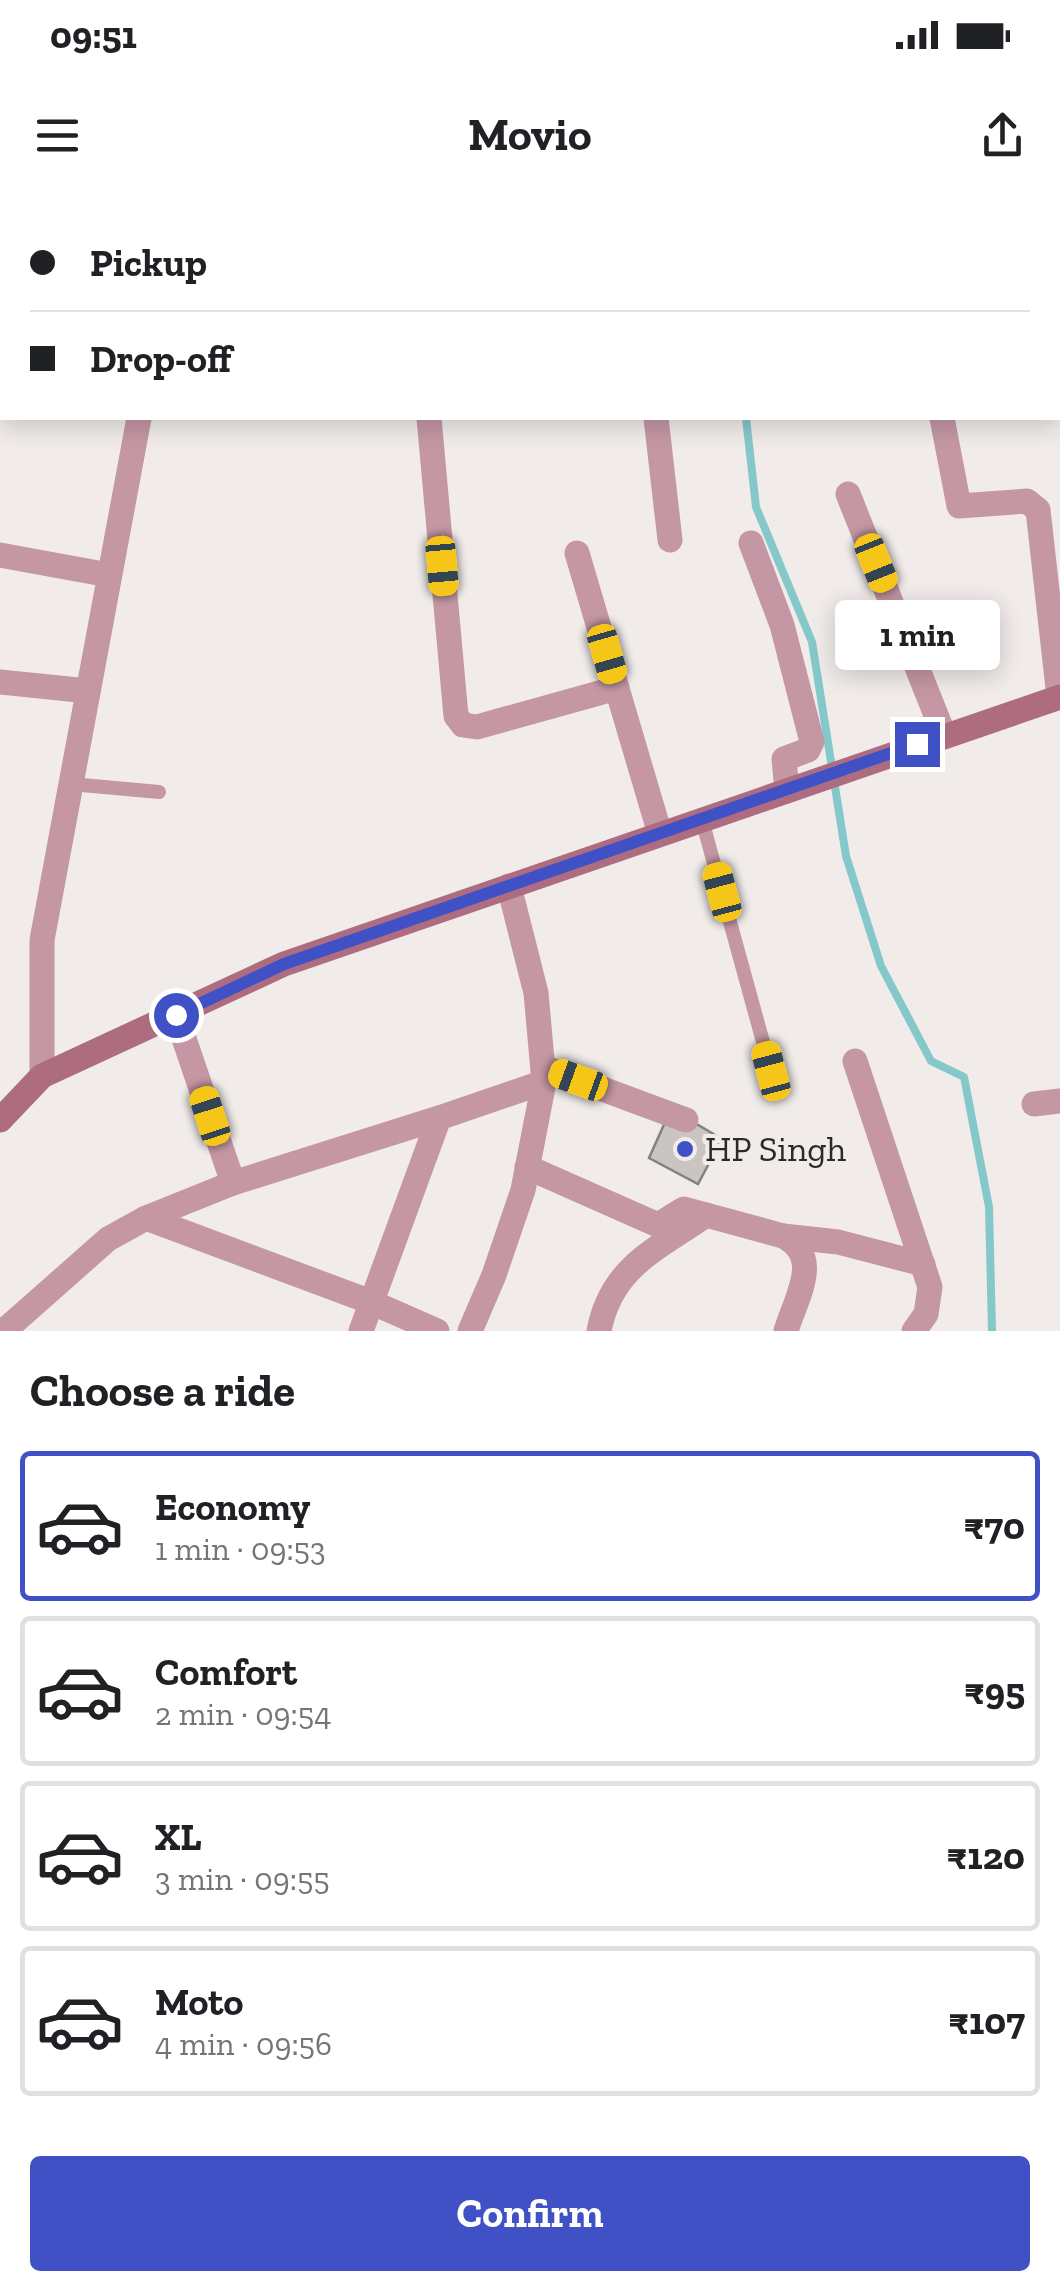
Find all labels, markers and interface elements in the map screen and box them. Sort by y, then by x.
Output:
text: 09:51 [50,12,137,58]
icon: menu [30,108,85,163]
text: Movio [468,108,592,162]
icon: share [975,108,1030,163]
text: Pickup [90,240,207,286]
text: Drop-off [90,336,231,382]
car [851,530,901,596]
car [424,535,460,597]
callout: 1 min [834,599,1000,669]
text: 1 min [880,616,955,654]
car [584,621,630,687]
route end [895,722,940,767]
car [700,859,744,925]
route start [154,993,199,1038]
car [749,1038,793,1104]
car [545,1056,611,1104]
car [186,1083,234,1149]
place label: HP Singh [705,1128,846,1170]
marker: HP Singh [674,1138,696,1160]
text: Choose a ride [30,1364,295,1418]
icon: car [35,1481,125,1571]
text: Economy [155,1484,310,1530]
text: ₹70 [964,1503,1025,1549]
text: 1 min · 09:53 [155,1530,326,1568]
icon: car [35,1646,125,1736]
text: Comfort [155,1649,297,1695]
text: ₹95 [964,1668,1025,1714]
text: 2 min · 09:54 [155,1695,331,1733]
icon: car [35,1811,125,1901]
text: XL [155,1814,202,1860]
text: ₹120 [947,1833,1025,1879]
text: 3 min · 09:55 [155,1860,330,1898]
icon: car [35,1976,125,2066]
text: Moto [155,1979,243,2025]
text: ₹107 [948,1998,1025,2044]
text: 4 min · 09:56 [155,2025,332,2063]
button: Confirm [30,2156,1030,2271]

